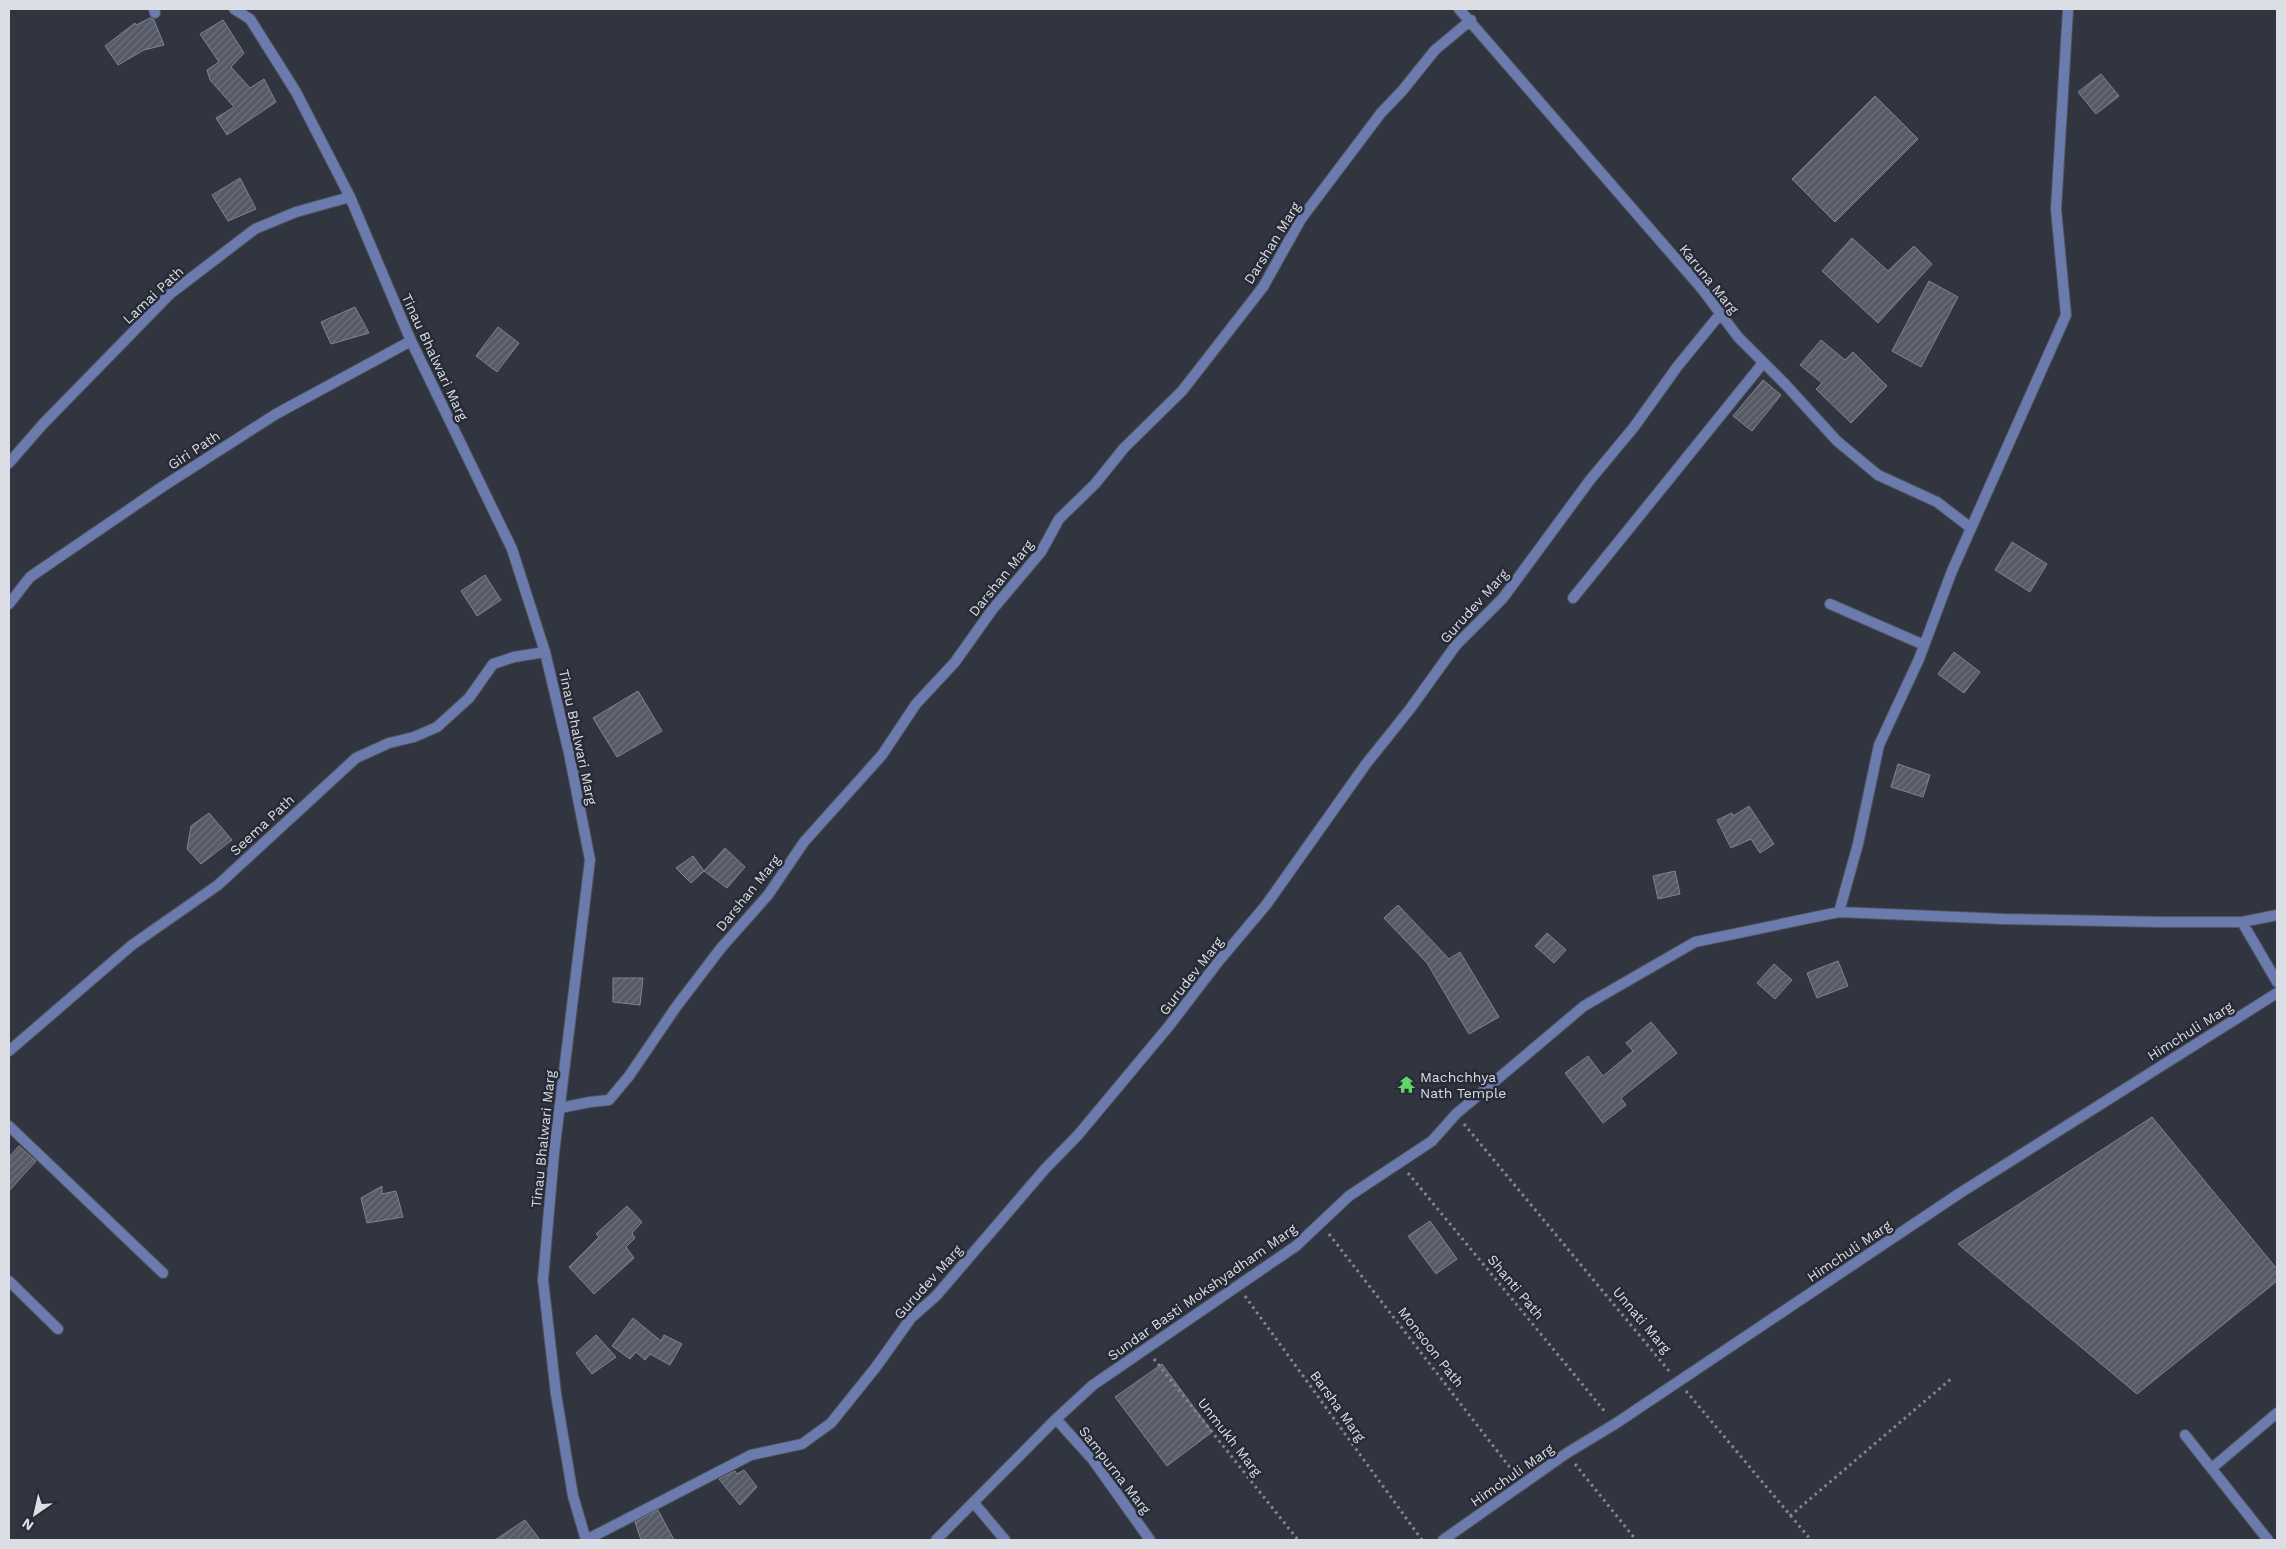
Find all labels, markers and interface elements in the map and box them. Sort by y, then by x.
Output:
street label: Darshan Marg [1240,199,1304,287]
street label: Karuna Marg [1676,241,1742,317]
street label: Lamai Path [119,263,187,327]
street label: Tinau Bhalwari Marg [399,291,472,423]
street label: Giri Path [165,427,223,473]
street label: Darshan Marg [965,536,1037,619]
street label: Gurudev Marg [1437,565,1512,646]
street label: Tinau Bhalwari Marg [556,668,600,807]
street label: Seema Path [227,791,297,859]
street label: Darshan Marg [712,851,784,934]
street label: Gurudev Marg [1156,934,1227,1018]
street label: Himchuli Marg [2144,998,2236,1064]
street label: Tinau Bhalwari Marg [528,1069,558,1208]
place label: Machchhya Nath Temple [1420,1069,1506,1101]
temple icon: Machchhya Nath Temple [1396,1075,1416,1095]
street label: Himchuli Marg [1804,1217,1895,1285]
street label: Sundar Basti Mokshyadham Marg [1105,1220,1300,1364]
street label: Gurudev Marg [891,1241,966,1322]
street label: Shanti Path [1484,1252,1548,1322]
street label: Unnati Marg [1610,1284,1675,1357]
street label: Monsoon Path [1395,1304,1467,1390]
street label: Barsha Marg [1307,1368,1369,1445]
street label: Unmukh Marg [1195,1395,1266,1480]
street label: Sampurna Marg [1076,1423,1155,1517]
street label: Himchuli Marg [1467,1440,1557,1510]
north arrow [10,1489,60,1539]
text: N [19,1515,37,1534]

